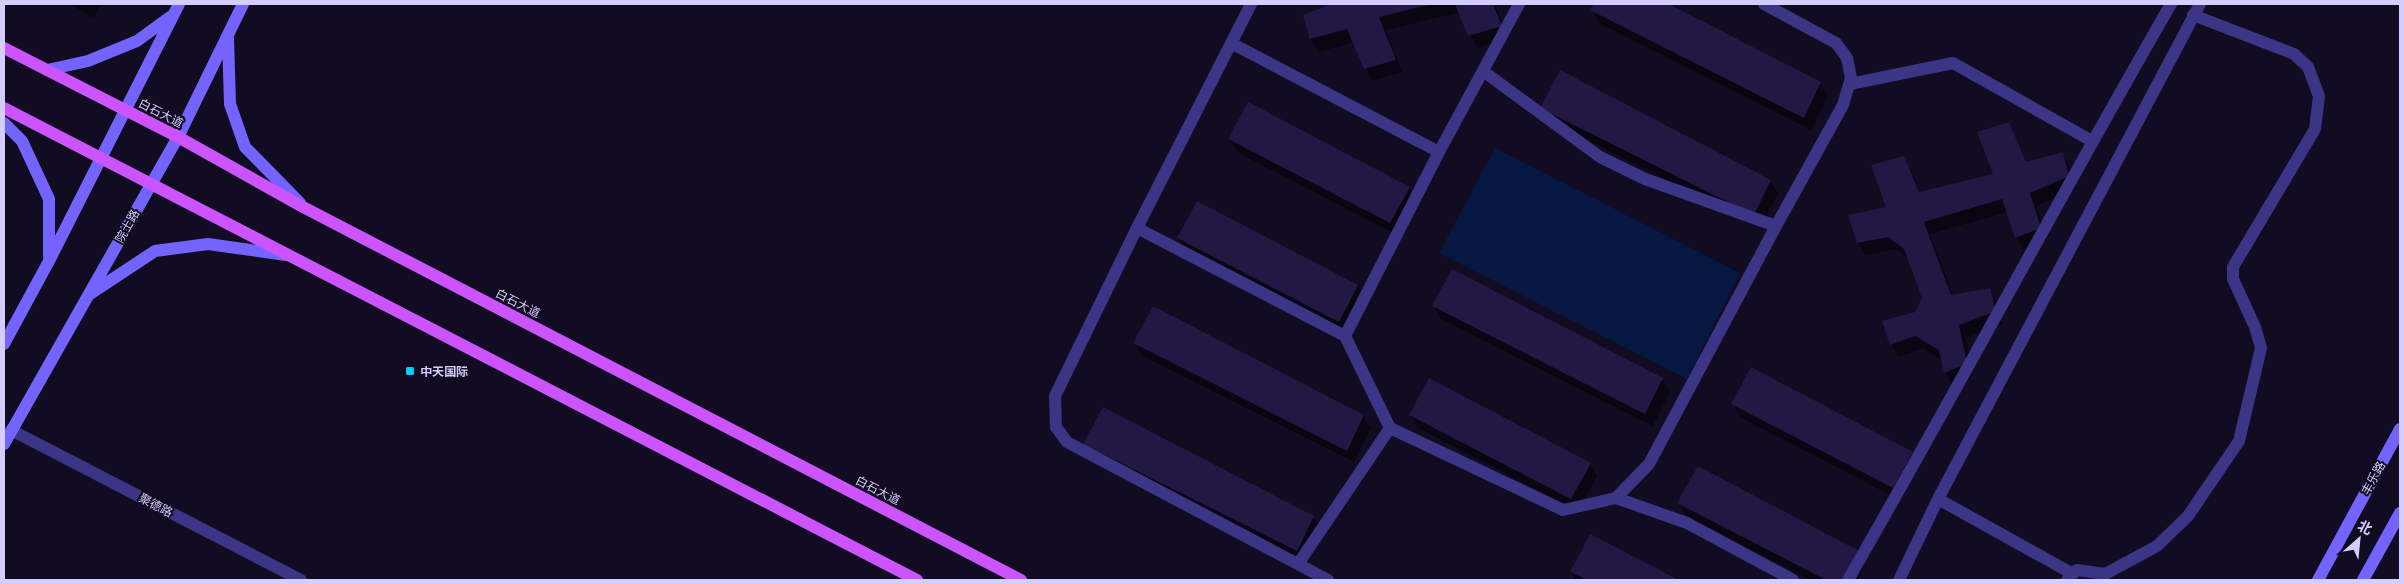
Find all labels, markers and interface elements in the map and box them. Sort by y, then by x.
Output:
street label: 白石大道 [136,95,186,131]
street label: 院士路 [112,207,142,245]
street label: 白石大道 [493,285,543,321]
place label: 中天国际 [420,364,468,379]
marker: 中天国际 [404,365,416,377]
street label: 丰乐路 [2358,459,2388,497]
street label: 白石大道 [853,472,903,508]
street label: 聚德路 [137,490,175,520]
north arrow [2334,514,2384,564]
text: 北 [2355,516,2375,539]

